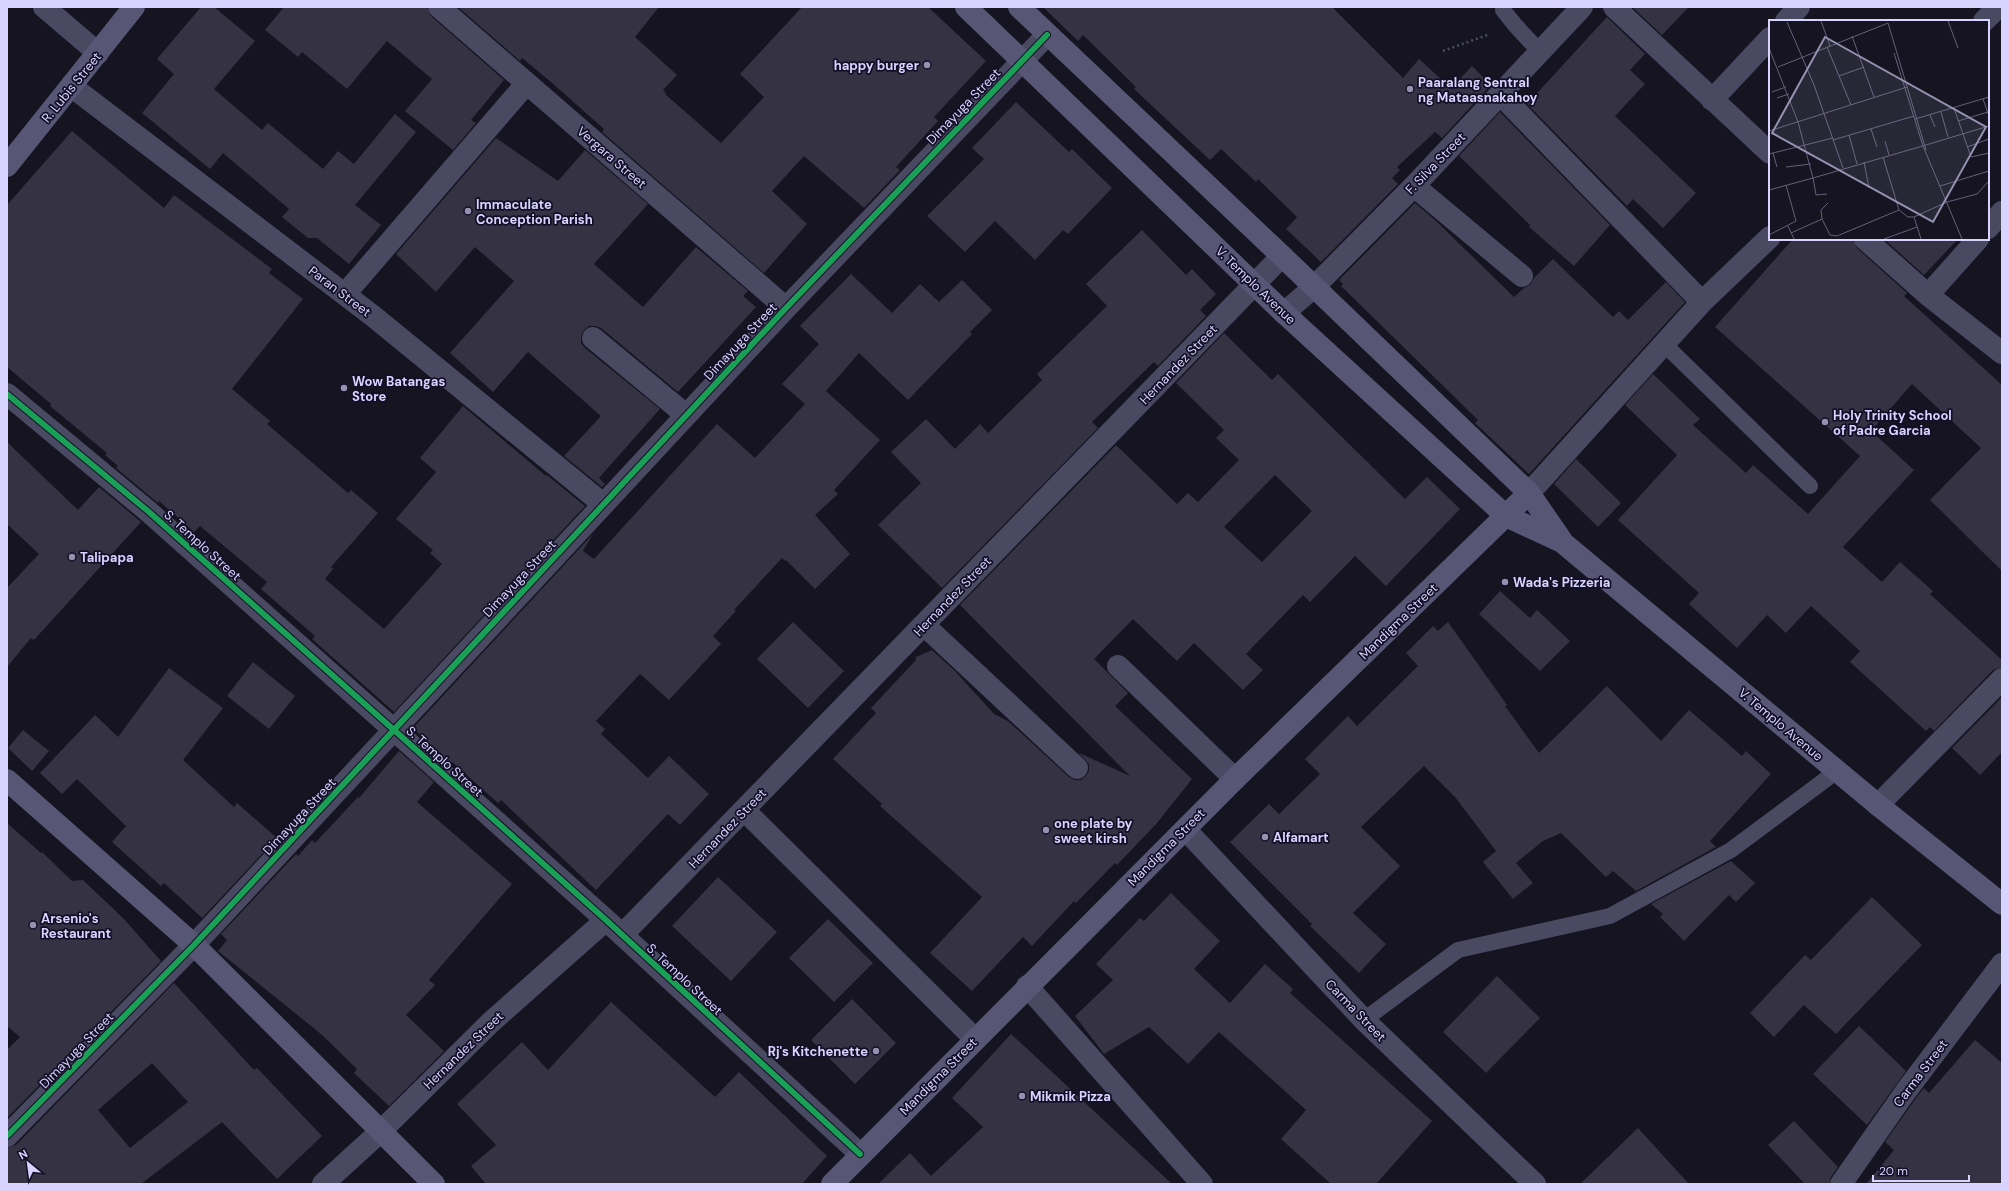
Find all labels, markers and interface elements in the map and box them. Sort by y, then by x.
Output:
inset map [1769,20,1989,240]
street label: R. Lubis Street [38,48,105,126]
place label: happy burger [834,57,920,74]
marker: happy burger [922,60,932,70]
street label: Dimayuga Street [923,65,1004,148]
place label: Paaralang Sentral ng Mataasnakahoy [1418,74,1538,106]
marker: Paaralang Sentral ng Mataasnakahoy [1405,84,1415,94]
street label: Vergara Street [573,123,650,192]
street label: F. Silva Street [1402,129,1469,198]
place label: Immaculate Conception Parish [476,196,593,228]
marker: Immaculate Conception Parish [463,206,473,216]
street label: V. Templo Avenue [1212,243,1299,328]
street label: Paran Street [305,262,374,320]
street label: Dimayuga Street [700,299,781,384]
street label: Hernandez Street [1136,321,1221,408]
place label: Wow Batangas Store [352,373,445,405]
marker: Wow Batangas Store [339,383,349,393]
place label: Holy Trinity School of Padre Garcia [1833,407,1952,439]
marker: Holy Trinity School of Padre Garcia [1820,417,1830,427]
street label: S. Templo Street [161,506,245,584]
street label: Dimayuga Street [479,536,560,621]
place label: Talipapa [80,549,134,566]
marker: Talipapa [67,552,77,562]
street label: Hernandez Street [910,553,995,640]
place label: Wada's Pizzeria [1513,574,1610,591]
marker: Wada's Pizzeria [1500,577,1510,587]
street label: Mandigma Street [1355,579,1441,663]
street label: V. Templo Avenue [1735,684,1826,765]
street label: S. Templo Street [403,722,487,800]
street label: Dimayuga Street [259,774,340,859]
street label: Hernandez Street [685,785,770,872]
street label: Mandigma Street [1124,805,1209,890]
place label: one plate by sweet kirsh [1054,815,1133,847]
marker: one plate by sweet kirsh [1041,825,1051,835]
place label: Alfamart [1273,829,1329,846]
marker: Alfamart [1260,832,1270,842]
place label: Arsenio's Restaurant [41,910,111,942]
marker: Arsenio's Restaurant [28,920,38,930]
street label: S. Templo Street [643,940,726,1019]
street label: Carma Street [1322,976,1390,1045]
street label: Hernandez Street [420,1008,507,1093]
street label: Dimayuga Street [36,1009,117,1092]
street label: Mandigma Street [896,1034,981,1119]
street label: Carma Street [1889,1036,1951,1110]
place label: Rj's Kitchenette [768,1043,868,1060]
marker: Rj's Kitchenette [871,1046,881,1056]
place label: Mikmik Pizza [1030,1088,1111,1105]
marker: Mikmik Pizza [1017,1091,1027,1101]
north arrow [8,1143,48,1183]
text: N [16,1146,30,1162]
scale bar [1873,1157,1969,1183]
text: 20 m [1879,1163,1908,1179]

